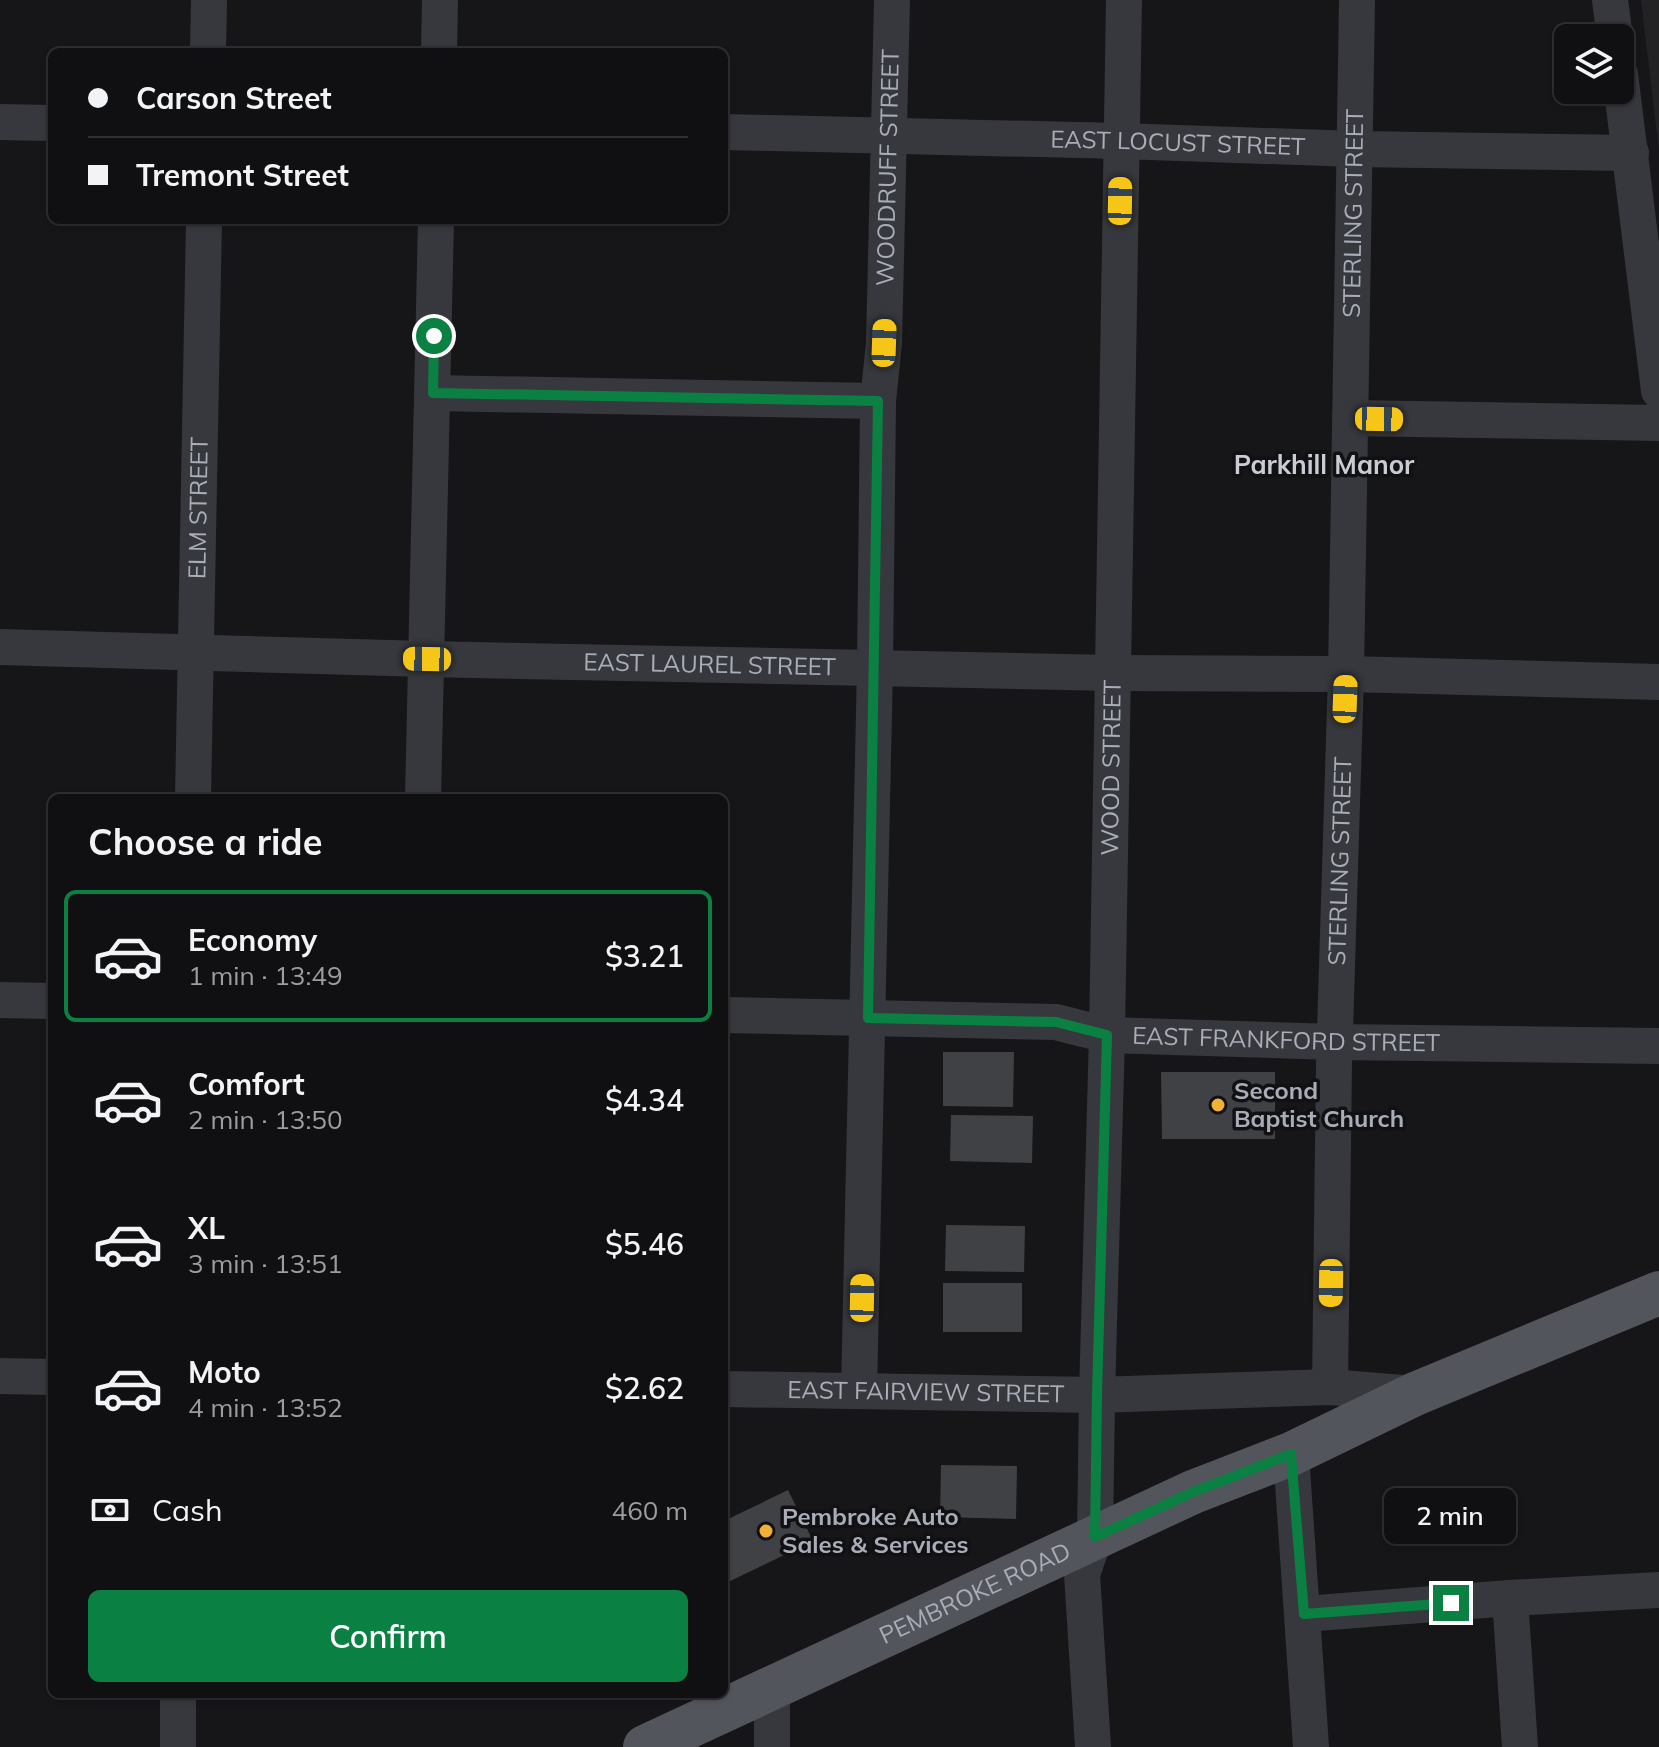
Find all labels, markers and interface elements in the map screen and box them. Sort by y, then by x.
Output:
map controls [1554,24,1634,104]
button: layers [1554,24,1634,104]
street label: WOODRUFF STREET [869,48,905,286]
text: Carson Street [136,79,332,117]
street label: STERLING STREET [1336,108,1369,318]
street label: EAST LOCUST STREET [1050,123,1306,161]
text: Tremont Street [136,156,349,194]
car [1108,177,1132,225]
route start [416,318,452,354]
car [871,319,897,367]
car [1355,407,1403,431]
street label: ELM STREET [181,436,214,579]
district label: Parkhill Manor [1234,448,1415,481]
street label: EAST LAUREL STREET [583,646,837,681]
car [403,647,451,671]
car [1332,675,1358,723]
street label: WOOD STREET [1094,679,1127,856]
street label: STERLING STREET [1321,756,1357,966]
text: Choose a ride [88,819,322,864]
icon: car [92,920,164,992]
text: Economy [188,921,317,959]
text: $3.21 [605,937,684,975]
text: 1 min · 13:49 [188,959,343,992]
street label: EAST FRANKFORD STREET [1132,1020,1441,1057]
icon: car [92,1064,164,1136]
text: Comfort [188,1065,305,1103]
place label: Second Baptist Church [1234,1075,1404,1133]
text: $4.34 [605,1081,684,1119]
marker: Second Baptist Church [1209,1096,1227,1114]
text: 2 min · 13:50 [188,1103,343,1136]
icon: car [92,1208,164,1280]
text: XL [188,1209,225,1247]
text: $5.46 [605,1225,684,1263]
text: 3 min · 13:51 [188,1247,343,1280]
car [1319,1259,1343,1307]
car [850,1274,874,1322]
icon: car [92,1352,164,1424]
text: Moto [188,1353,261,1391]
text: $2.62 [605,1369,684,1407]
street label: EAST FAIRVIEW STREET [787,1374,1065,1408]
text: 4 min · 13:52 [188,1391,343,1424]
callout: 2 min [1385,1487,1517,1543]
icon: cash [88,1488,132,1532]
text: Cash [152,1491,223,1529]
text: 460 m [612,1494,688,1527]
text: 2 min [1416,1499,1484,1532]
place label: Pembroke Auto Sales & Services [782,1501,969,1559]
marker: Pembroke Auto Sales & Services [757,1522,775,1540]
street label: PEMBROKE ROAD [874,1535,1075,1650]
route end [1433,1585,1469,1621]
button: Confirm [88,1590,688,1682]

